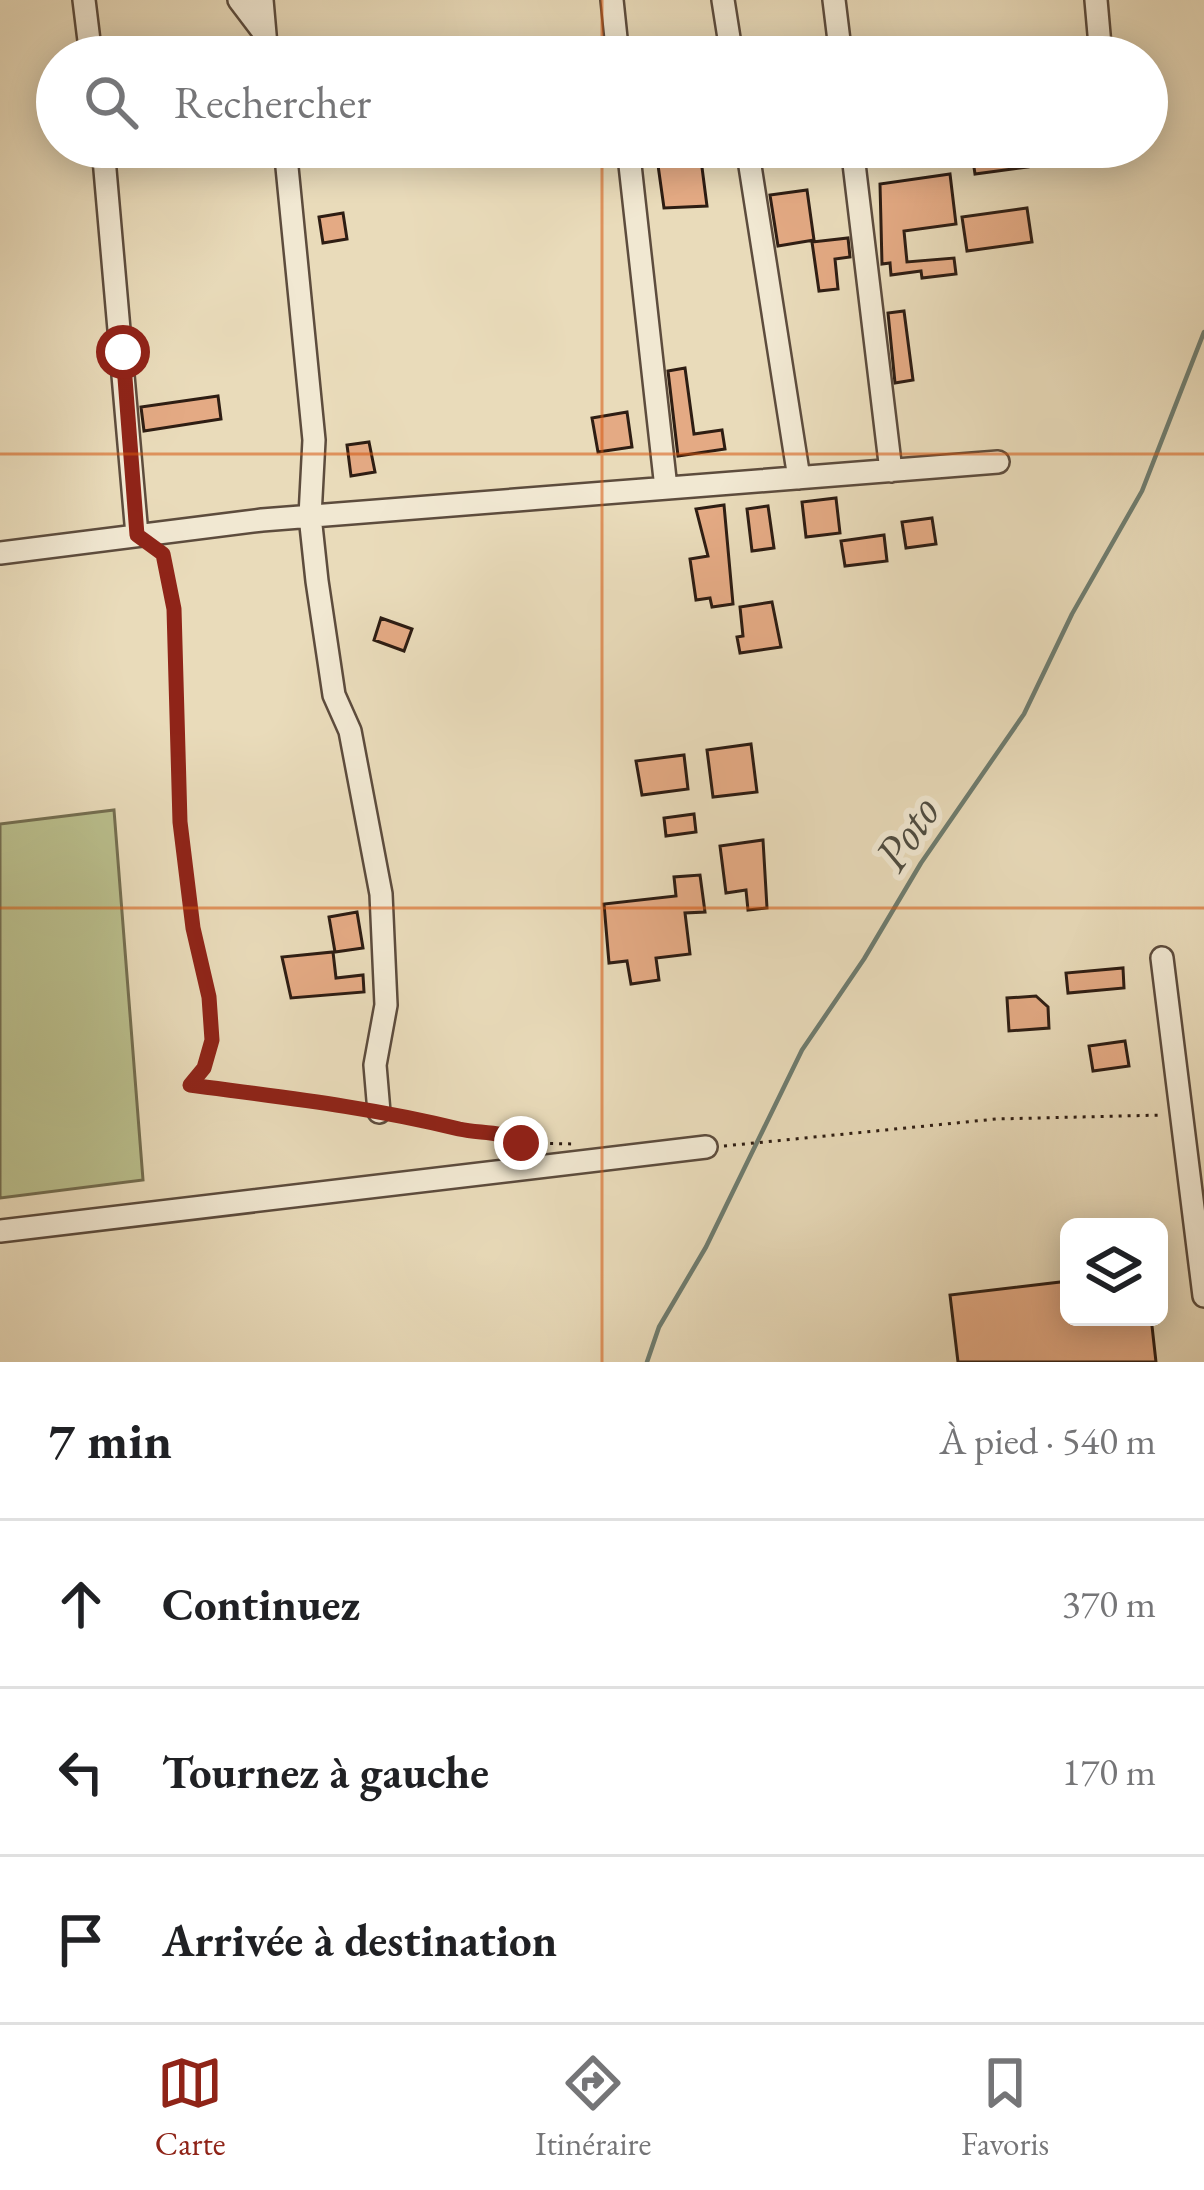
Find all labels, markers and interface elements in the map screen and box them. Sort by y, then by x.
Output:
search box [36,36,1168,168]
icon: search [78,69,144,135]
text: Rechercher [174,73,371,131]
route start [96,325,150,379]
water label: Poto [859,784,953,882]
route end [494,1116,548,1170]
map controls [1060,1218,1168,1326]
button: layers [1060,1218,1168,1326]
text: 7 min [48,1407,172,1473]
text: À pied · 540 m [939,1415,1156,1466]
icon: ahead [48,1571,114,1637]
text: Continuez [162,1575,360,1633]
text: 370 m [1062,1578,1156,1629]
icon: left [48,1739,114,1805]
text: Tournez à gauche [162,1743,489,1801]
text: 170 m [1062,1746,1156,1797]
icon: arrive [48,1907,114,1973]
text: Arrivée à destination [162,1911,557,1969]
tab: Carte [155,2050,226,2165]
tab: Itinéraire [535,2050,651,2165]
tab: Favoris [961,2050,1049,2165]

